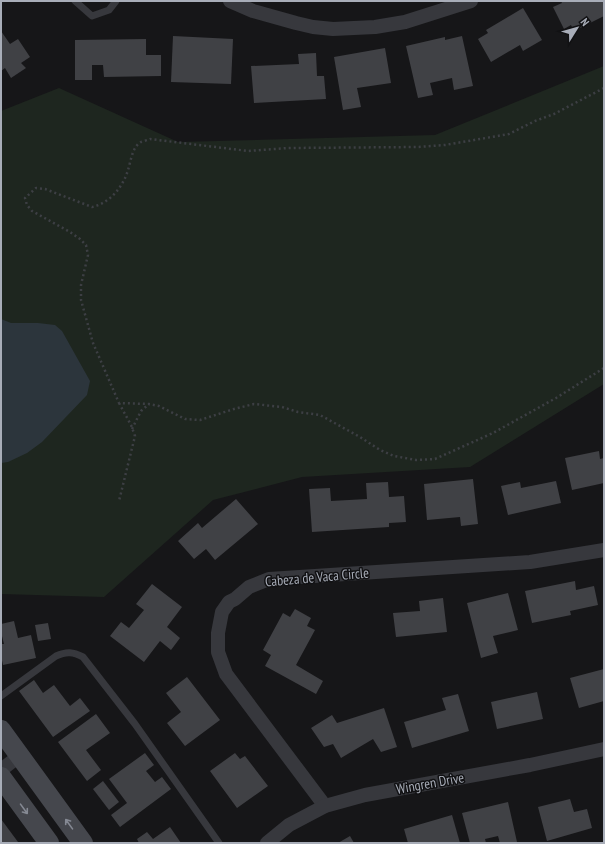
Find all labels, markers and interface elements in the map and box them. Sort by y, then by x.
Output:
north arrow [557,8,597,48]
text: N [578,15,592,29]
street label: Cabeza de Vaca Circle [264,563,370,590]
street label: Wingren Drive [395,768,466,798]
one-way arrow [20,803,28,814]
one-way arrow [65,818,73,829]

